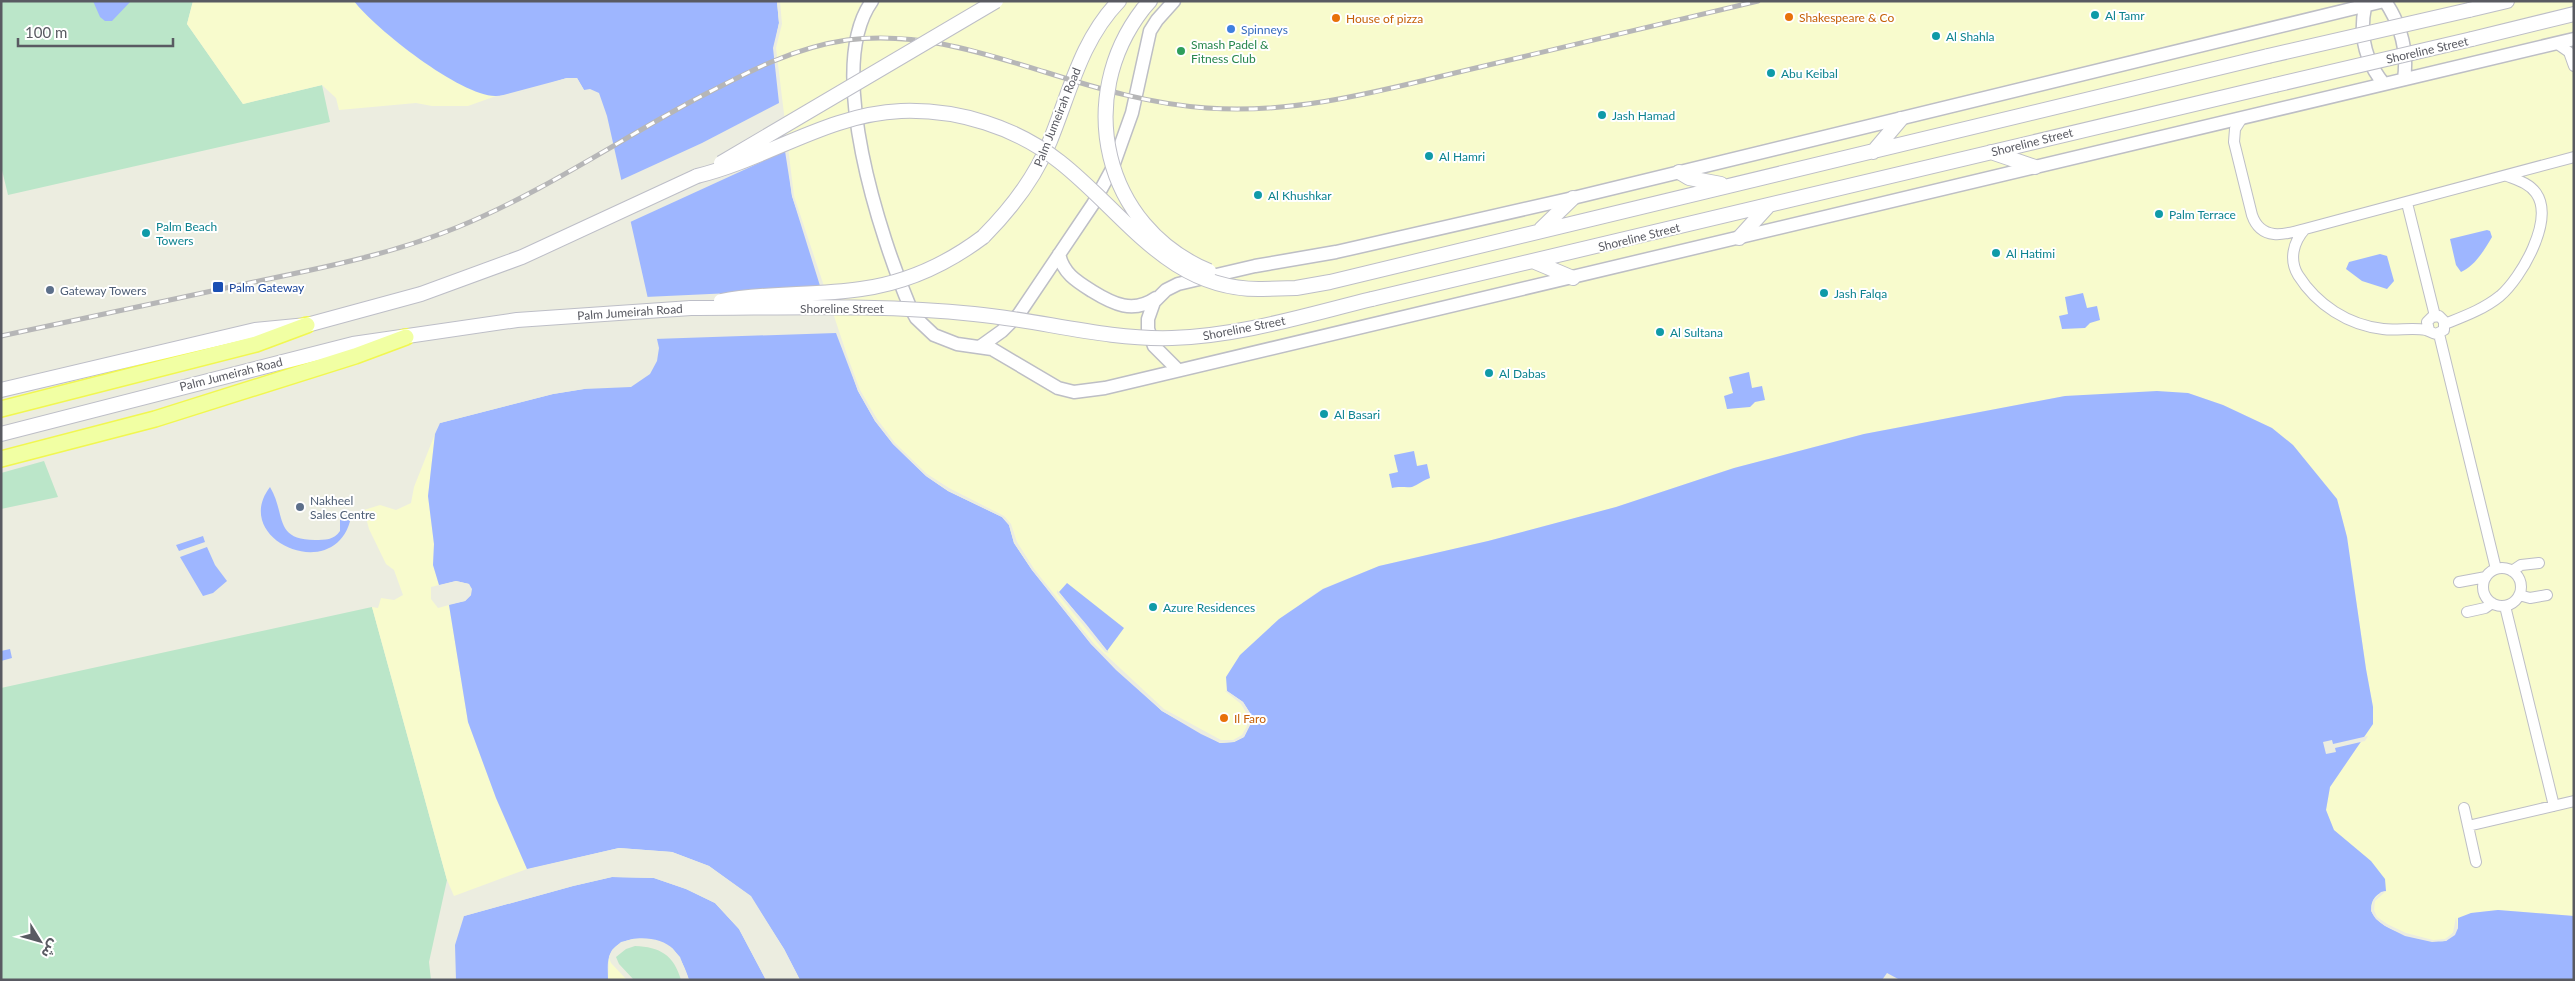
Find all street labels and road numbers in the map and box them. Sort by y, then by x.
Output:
street label: Shoreline Street [2384,33,2470,67]
street label: Palm Jumeirah Road [1030,65,1084,169]
street label: Shoreline Street [1990,124,2075,159]
street label: Shoreline Street [1597,219,1682,254]
street label: Palm Jumeirah Road [577,301,683,323]
street label: Shoreline Street [800,301,885,316]
street label: Shoreline Street [1201,313,1287,343]
street label: Palm Jumeirah Road [178,354,284,394]

